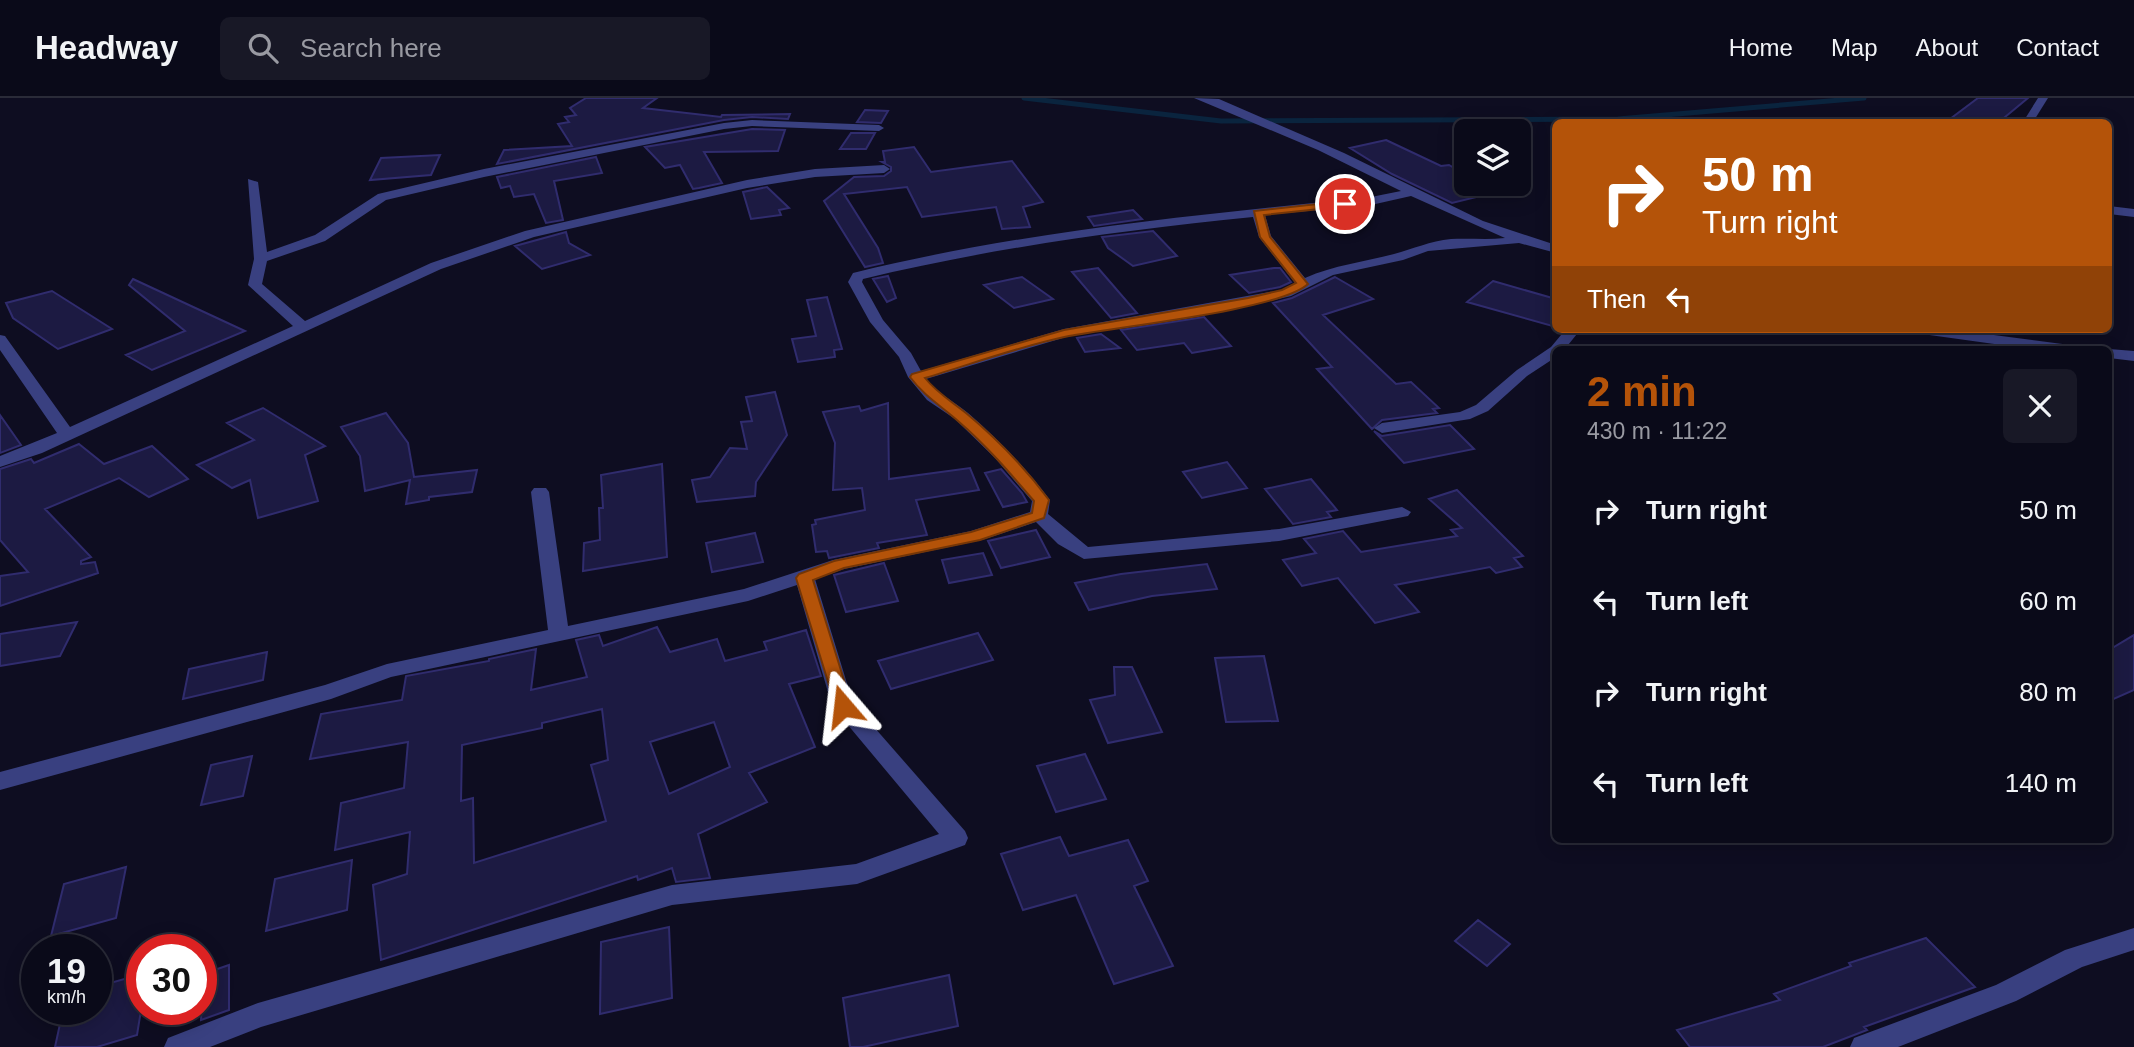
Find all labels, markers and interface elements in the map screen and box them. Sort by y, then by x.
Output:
search box [220,17,710,80]
text: Headway [35,29,178,66]
icon: search [244,29,282,67]
text: Search here [300,33,442,63]
text: Home [1729,34,1793,61]
text: Map [1831,34,1878,61]
text: About [1916,34,1978,61]
text: Contact [2016,34,2099,61]
map controls [1454,119,1531,196]
button: layers [1454,119,1531,196]
icon: right [1587,147,1678,238]
text: 50 m [1702,147,1814,201]
pin [1315,174,1375,234]
icon: arrive [1326,185,1364,223]
text: Turn right [1702,204,1838,240]
icon: left [1660,280,1698,318]
text: Then [1587,284,1646,314]
text: 2 min [1587,368,1697,415]
button: close [2003,369,2077,443]
text: 430 m · 11:22 [1587,418,1727,444]
icon: right [1587,492,1625,530]
text: Turn right [1646,495,1767,525]
text: 50 m [2019,495,2077,525]
icon: left [1587,583,1625,621]
text: Turn left [1646,586,1748,616]
text: 60 m [2019,586,2077,616]
position arrow [806,669,880,743]
icon: right [1587,674,1625,712]
text: Turn right [1646,677,1767,707]
text: 80 m [2019,677,2077,707]
icon: left [1587,765,1625,803]
text: Turn left [1646,768,1748,798]
text: 140 m [2005,768,2077,798]
speed limit sign: 30 [126,934,217,1025]
text: 19 [47,951,86,990]
text: km/h [47,987,86,1007]

